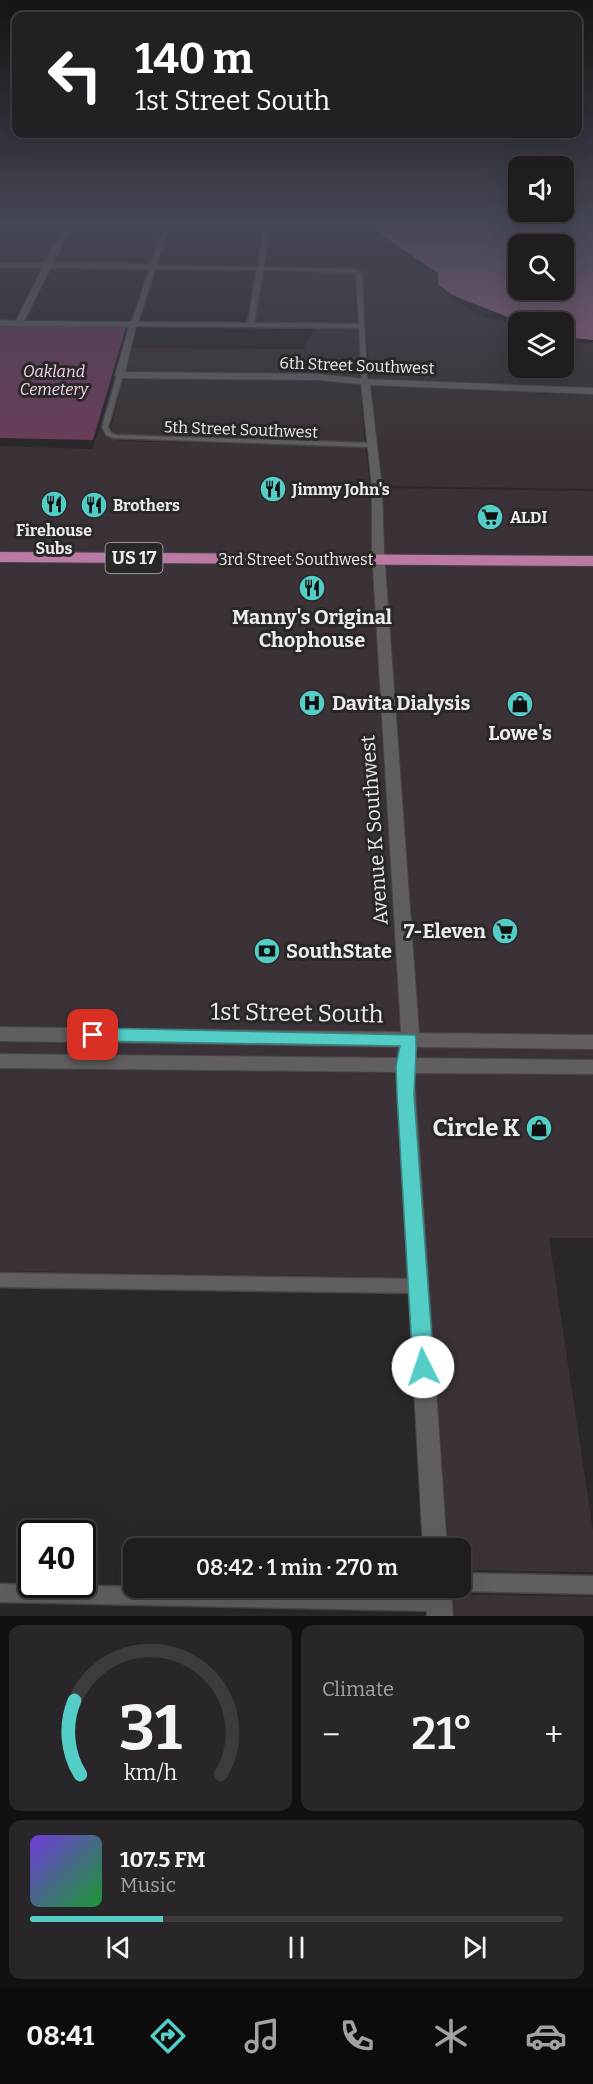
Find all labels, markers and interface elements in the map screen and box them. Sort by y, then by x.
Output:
text: 140 m [135,34,253,84]
icon: left [36,36,114,114]
text: 1st Street South [135,85,330,117]
map controls [508,156,574,378]
button: sound [508,156,574,222]
button: search [508,234,574,300]
button: layers [508,312,574,378]
street label: 6th Street Southwest [279,353,435,378]
park label: Oakland Cemetery [20,362,89,399]
street label: 5th Street Southwest [164,417,319,442]
restaurant icon: Jimmy John's [258,474,288,504]
place label: Jimmy John's [291,480,390,499]
restaurant icon: Firehouse Subs [39,489,69,519]
restaurant icon: Brothers [79,490,109,520]
place label: Brothers [113,496,180,515]
supermarket icon: ALDI [475,502,505,532]
place label: ALDI [510,508,547,527]
place label: Firehouse Subs [16,521,92,558]
road number: US 17 [106,543,162,573]
street label: 3rd Street Southwest [219,550,374,569]
restaurant icon: Manny's Original Chophouse [297,573,327,603]
place label: Manny's Original Chophouse [232,605,392,652]
hospital icon: Davita Dialysis [297,688,327,718]
shop icon: Lowe's [505,689,535,719]
place label: Davita Dialysis [332,691,471,715]
place label: Lowe's [488,721,552,745]
street label: Avenue K Southwest [355,734,393,926]
supermarket icon: 7-Eleven [490,916,520,946]
place label: 7-Eleven [404,919,486,943]
bank icon: SouthState [252,936,282,966]
place label: SouthState [286,939,392,963]
street label: 1st Street South [210,997,384,1029]
pin [67,1009,118,1060]
icon: arrive [76,1018,109,1051]
shop icon: Circle K [524,1113,554,1143]
place label: Circle K [432,1114,520,1142]
position arrow [391,1335,455,1399]
speed limit sign: 40 [18,1520,96,1598]
text: 08:42 · 1 min · 270 m [196,1554,398,1581]
text: Climate [322,1677,394,1701]
text: 31 [119,1691,182,1766]
text: 21° [411,1707,473,1761]
text: − [322,1715,340,1755]
text: + [544,1715,563,1755]
text: km/h [124,1760,177,1786]
text: 107.5 FM [120,1846,205,1873]
text: Music [120,1873,176,1897]
icon: previous [102,1931,135,1964]
icon: pause [280,1931,313,1964]
icon: next [458,1931,491,1964]
icon: directions [147,2015,189,2057]
icon: music [241,2015,283,2057]
icon: phone [336,2015,378,2057]
icon: climate [430,2015,472,2057]
icon: car [525,2015,567,2057]
text: 08:41 [26,2020,94,2052]

